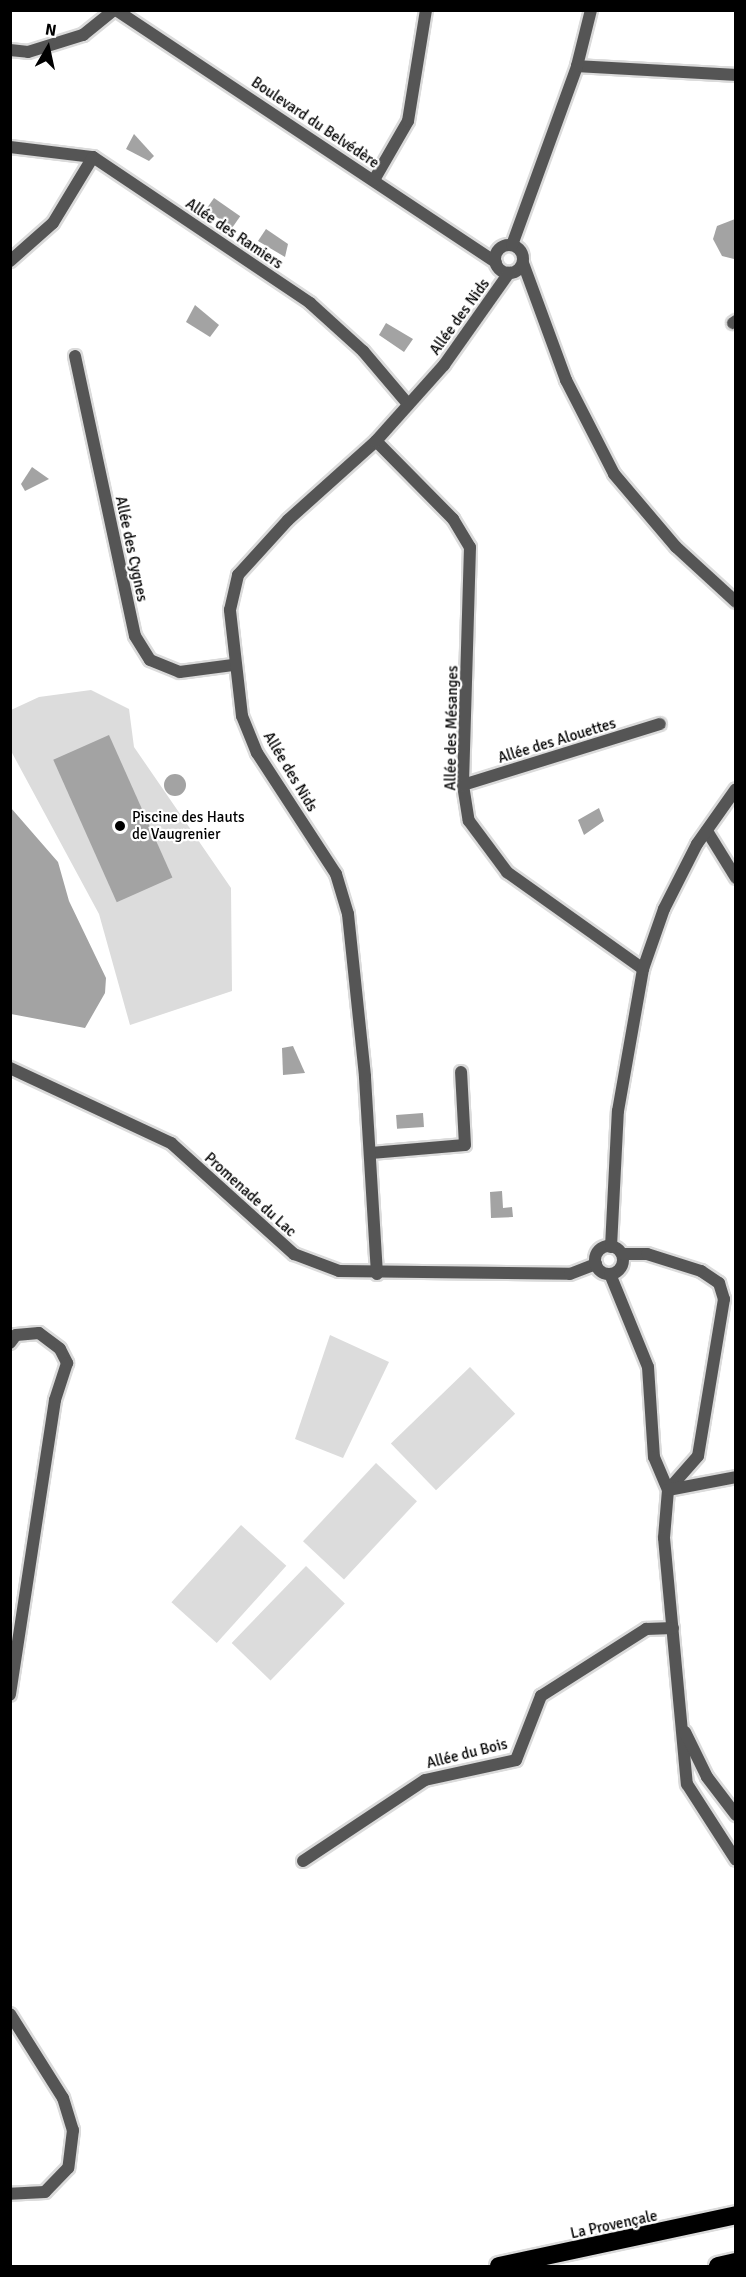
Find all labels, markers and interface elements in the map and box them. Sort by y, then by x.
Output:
north arrow [18,18,78,78]
text: N [44,19,58,41]
street label: Boulevard du Belvédère [248,74,382,172]
street label: Allée des Ramiers [182,195,286,273]
street label: Allée des Nids [426,275,494,359]
street label: Allée des Cygnes [111,495,151,603]
street label: Allée des Mésanges [442,665,462,791]
street label: Allée des Alouettes [496,715,618,767]
street label: Allée des Nids [259,729,321,815]
place label: Piscine des Hauts de Vaugrenier [132,808,244,843]
marker: Piscine des Hauts de Vaugrenier [113,819,127,833]
street label: Promenade du Lac [200,1149,300,1241]
street label: Allée du Bois [425,1735,509,1773]
street label: La Provençale [569,2207,659,2243]

